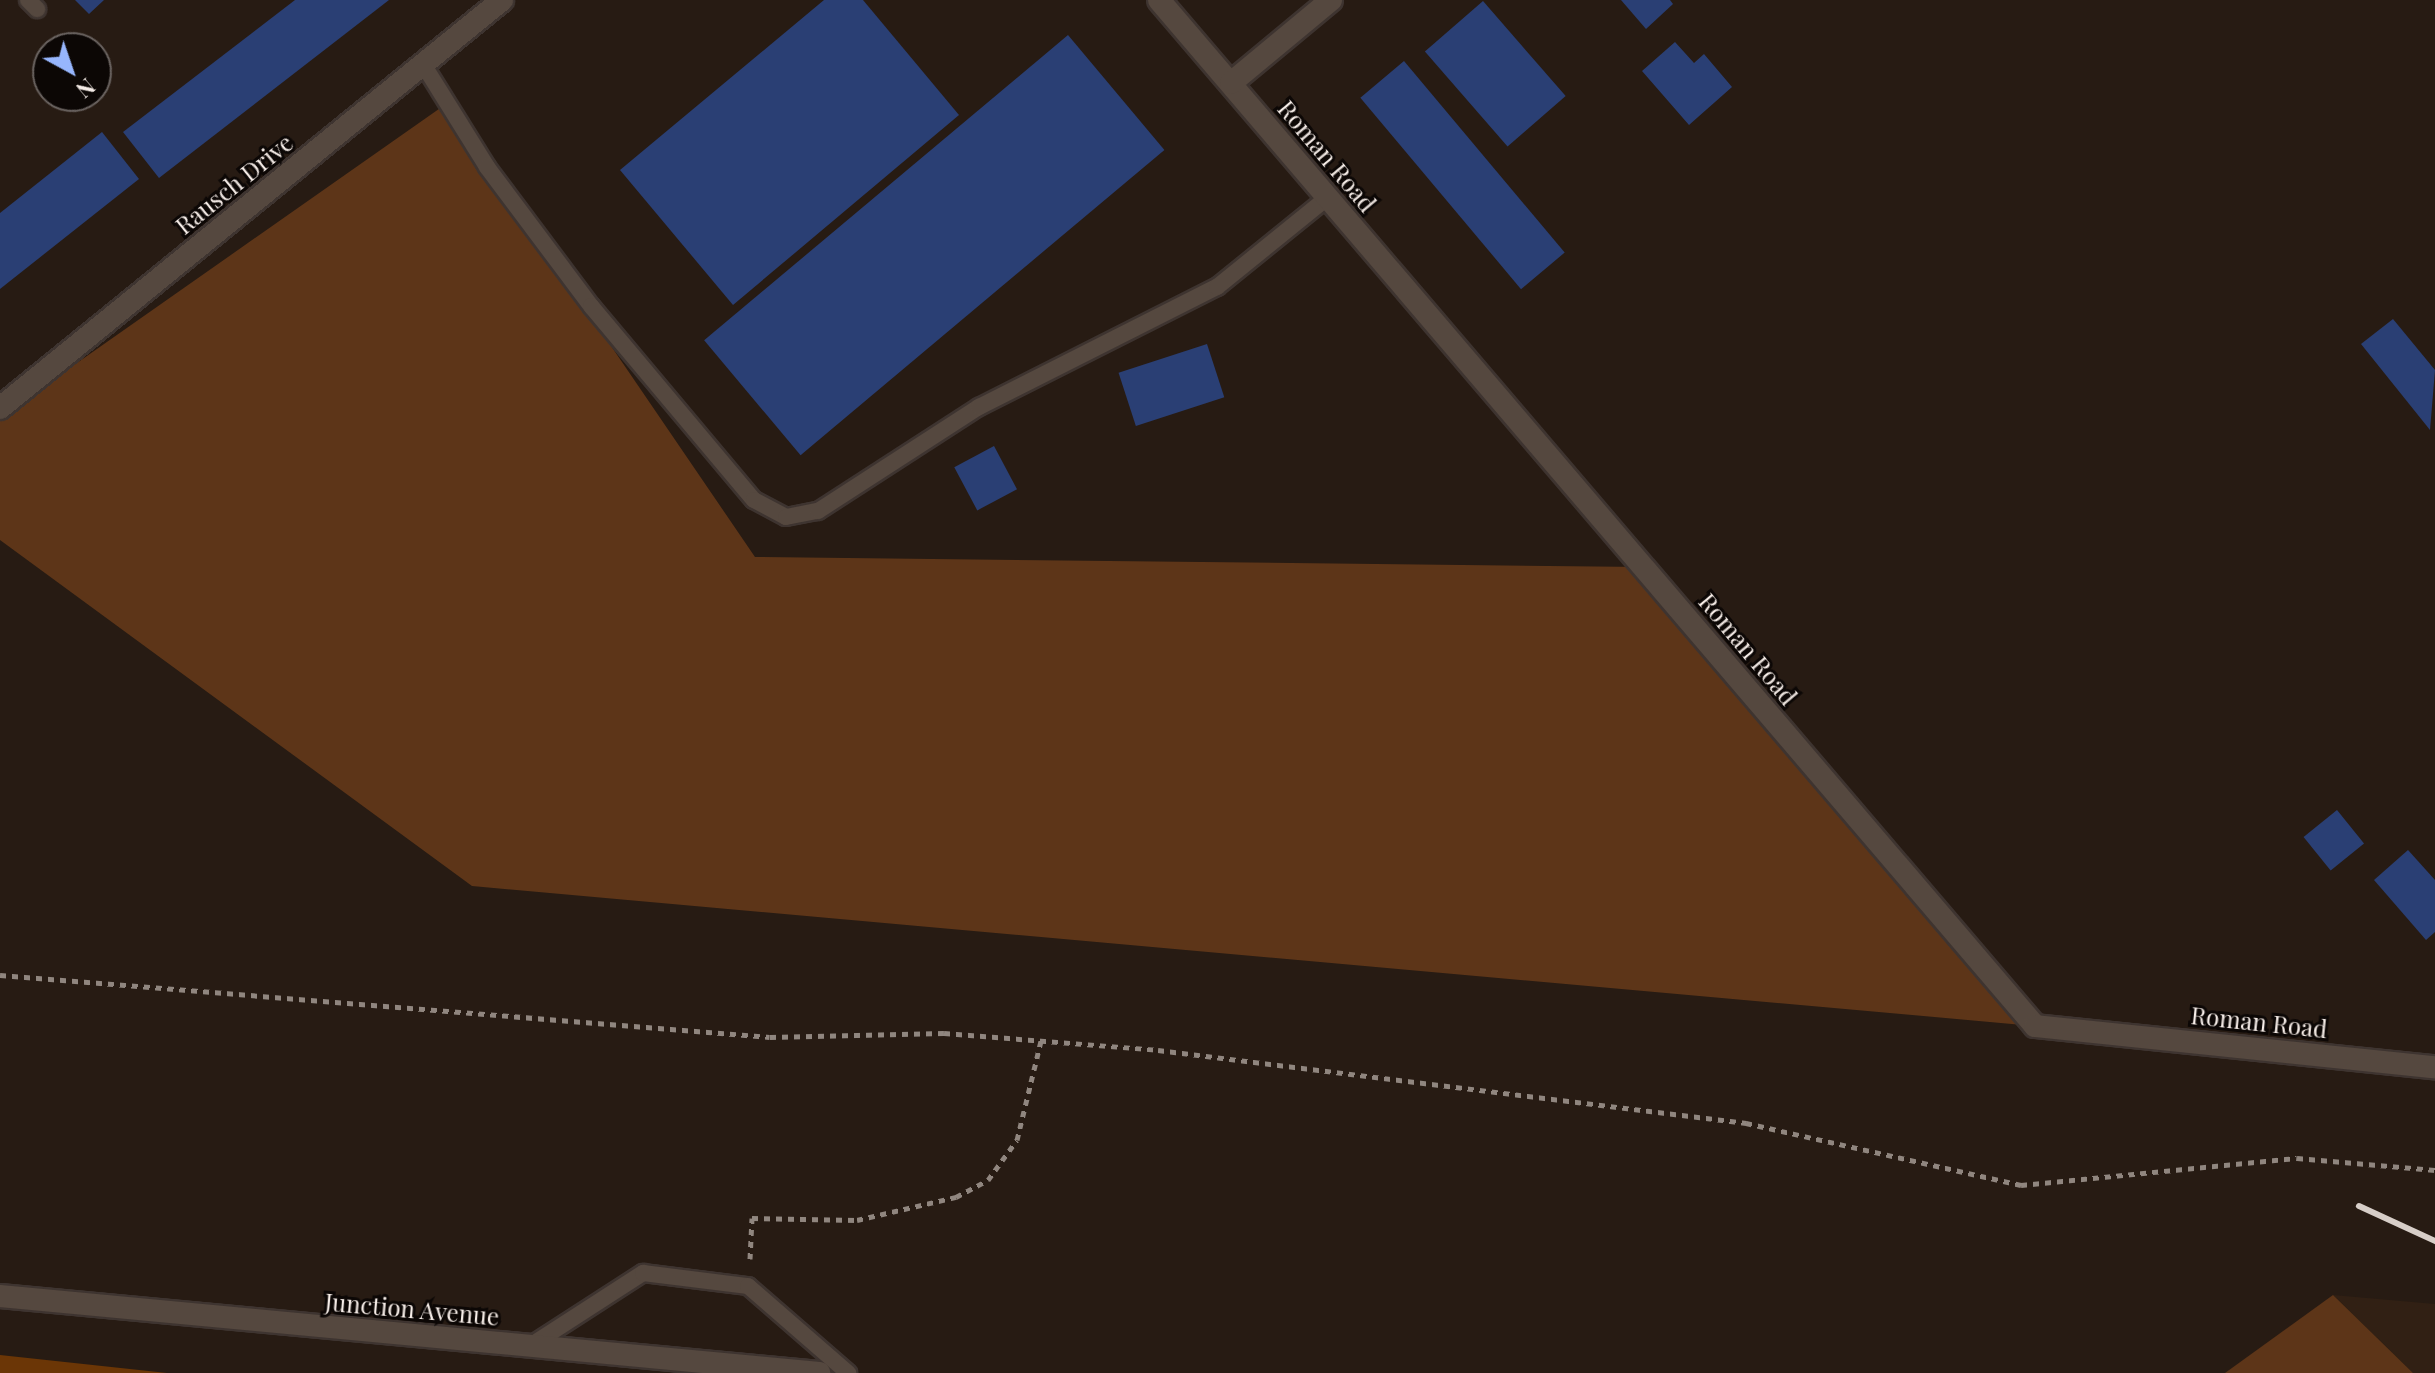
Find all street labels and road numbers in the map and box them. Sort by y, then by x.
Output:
street label: Roman Road [1272,94,1382,218]
street label: Rausch Drive [170,128,298,240]
street label: Roman Road [1693,587,1803,711]
street label: Roman Road [2189,1001,2329,1043]
street label: Junction Avenue [323,1287,501,1331]

